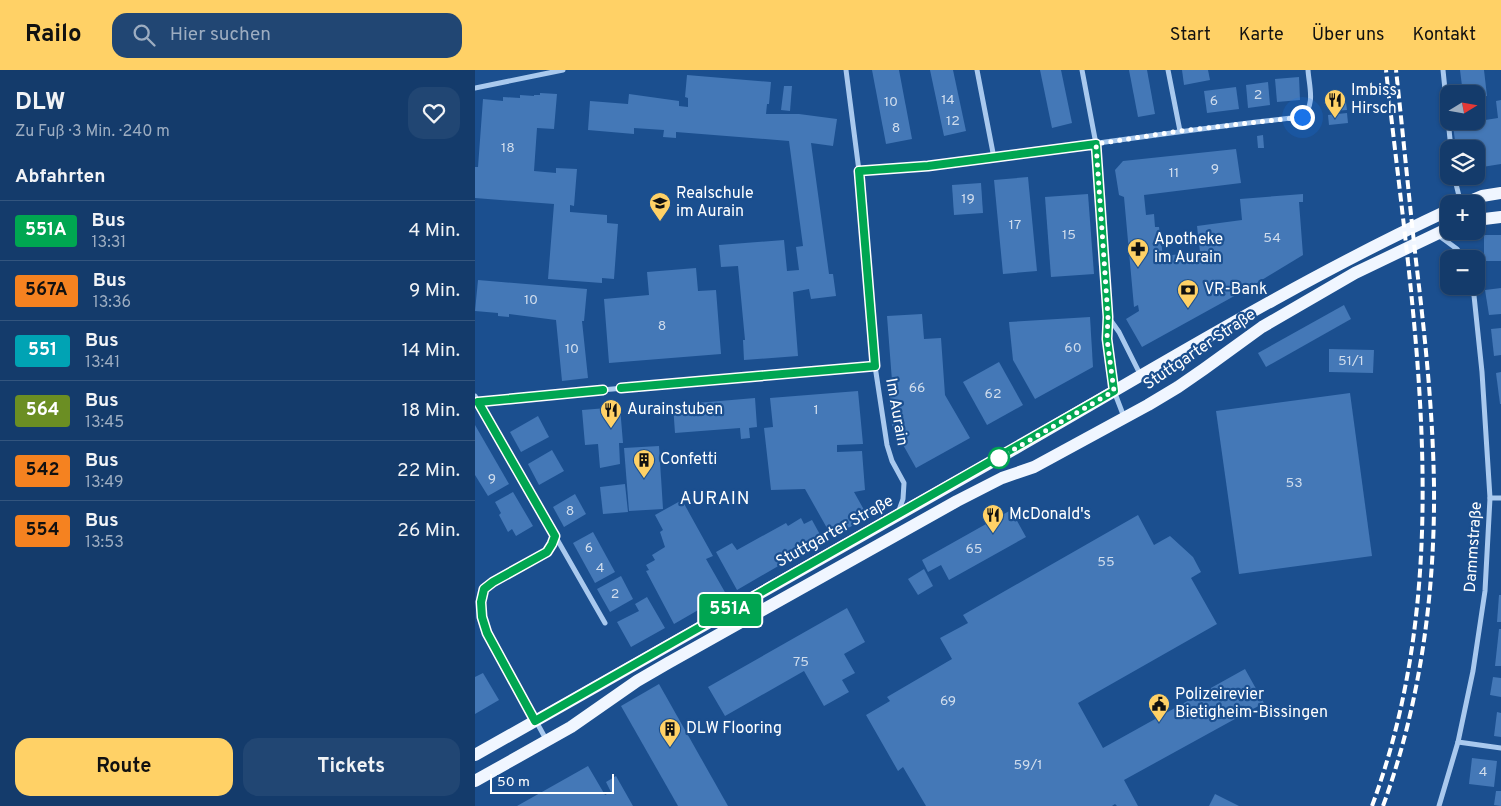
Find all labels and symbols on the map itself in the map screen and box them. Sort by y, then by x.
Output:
place label: Imbiss Hirsch [1351,81,1397,119]
north arrow [1440,85,1485,130]
house number: 2 [1254,87,1262,104]
restaurant icon: Imbiss Hirsch [1323,88,1347,119]
house number: 14 [941,92,955,109]
house number: 6 [1210,93,1218,110]
house number: 10 [884,94,898,111]
your location [1290,105,1315,130]
house number: 12 [946,113,960,130]
house number: 8 [892,120,900,137]
house number: 18 [501,140,515,157]
house number: 9 [1211,161,1219,178]
house number: 11 [1169,165,1179,182]
place label: Realschule im Aurain [676,184,754,222]
school or university icon: Realschule im Aurain [648,191,672,222]
house number: 19 [961,191,975,208]
house number: 17 [1009,217,1021,234]
house number: 15 [1062,227,1076,244]
place label: Apotheke im Aurain [1154,230,1223,268]
house number: 54 [1263,230,1281,247]
pharmacy icon: Apotheke im Aurain [1126,237,1150,268]
bank icon: VR-Bank [1176,278,1200,309]
place label: VR-Bank [1204,280,1268,300]
house number: 10 [524,292,538,309]
street label: Stuttgarter Straße [1140,305,1260,395]
house number: 8 [658,318,666,335]
house number: 60 [1064,340,1082,357]
house number: 10 [565,341,579,358]
house number: 51/1 [1338,353,1364,370]
street label: Im Aurain [880,377,912,447]
house number: 66 [909,380,925,397]
house number: 62 [985,386,1001,403]
restaurant icon: Aurainstuben [599,398,623,429]
place label: Aurainstuben [627,400,723,420]
house number: 1 [813,402,819,419]
unlabelled marker [988,447,1010,469]
building icon: Confetti [632,448,656,479]
place label: Confetti [660,450,717,470]
house number: 9 [488,471,496,488]
house number: 53 [1285,475,1303,492]
district label: AURAIN [679,488,751,511]
street label: Stuttgarter Straße [773,491,897,573]
street label: Dammstraße [1461,501,1487,593]
house number: 8 [566,503,574,520]
restaurant icon: McDonald's [981,503,1005,534]
place label: McDonald's [1009,505,1091,525]
house number: 6 [585,540,593,557]
house number: 65 [965,541,983,558]
house number: 55 [1097,554,1115,571]
house number: 4 [596,560,604,577]
house number: 2 [611,586,619,603]
line badge: 551A [695,594,765,626]
house number: 75 [793,654,809,671]
place label: Polizeirevier Bietigheim-Bissingen [1175,685,1328,723]
public building icon: Polizeirevier Bietigheim-Bissingen [1147,692,1171,723]
house number: 69 [940,693,956,710]
building icon: DLW Flooring [658,717,682,748]
place label: DLW Flooring [686,719,782,739]
house number: 59/1 [1014,757,1043,774]
house number: 4 [1479,764,1487,781]
scale bar [490,771,614,794]

